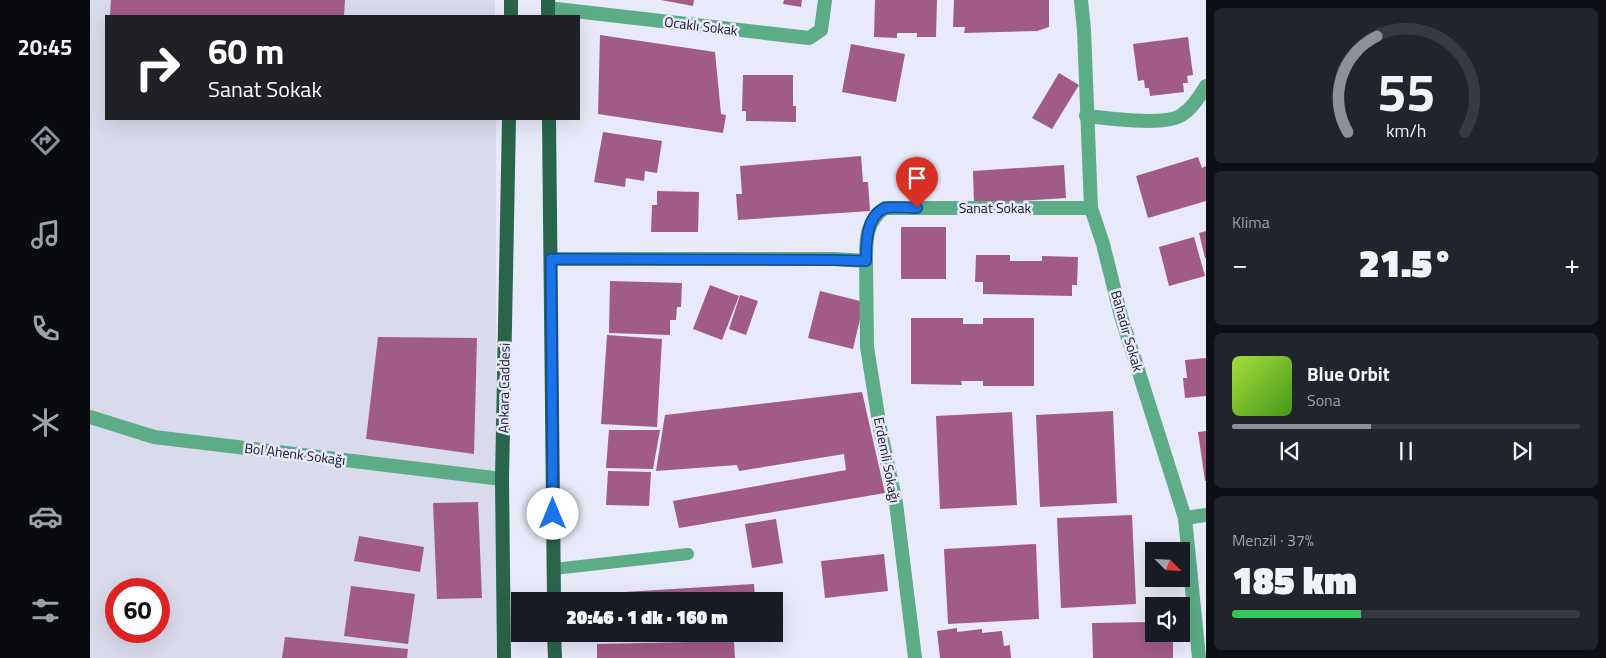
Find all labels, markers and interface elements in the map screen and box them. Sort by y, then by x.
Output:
street label: Ocaklı Sokak [663,11,739,40]
text: 60 m [208,24,284,78]
text: 20:45 [18,30,72,64]
icon: right [125,35,190,100]
text: 55 [1377,52,1435,131]
text: Sanat Sokak [208,72,322,106]
text: km/h [1386,117,1426,144]
icon: directions [28,123,63,158]
pin [896,157,938,208]
icon: arrive [903,164,931,192]
street label: Sanat Sokak [959,197,1032,218]
text: Klima [1232,210,1270,234]
icon: music [28,217,63,252]
text: 21.5° [1359,234,1453,292]
text: − [1232,242,1248,285]
text: + [1564,242,1580,285]
street label: Bahadır Sokak [1106,288,1149,374]
icon: phone [28,311,63,346]
street label: Ankara Caddesi [492,343,515,433]
text: Blue Orbit [1307,359,1390,388]
text: Sona [1307,388,1341,412]
icon: climate [28,405,63,440]
street label: Erdemli Sokağı [869,415,906,505]
street label: Bol Ahenk Sokağı [243,437,347,470]
icon: previous [1276,437,1304,465]
icon: pause [1392,437,1420,465]
icon: next [1508,437,1536,465]
position arrow [526,487,578,539]
icon: car [28,499,63,534]
text: Menzil · 37% [1232,528,1314,552]
north arrow [1145,542,1190,588]
map controls [1145,542,1190,642]
text: 185 km [1232,551,1357,609]
speed limit sign: 60 [105,578,170,643]
icon: filters [28,593,63,628]
button: sound [1145,597,1190,642]
text: 20:46 · 1 dk · 160 m [566,602,728,631]

